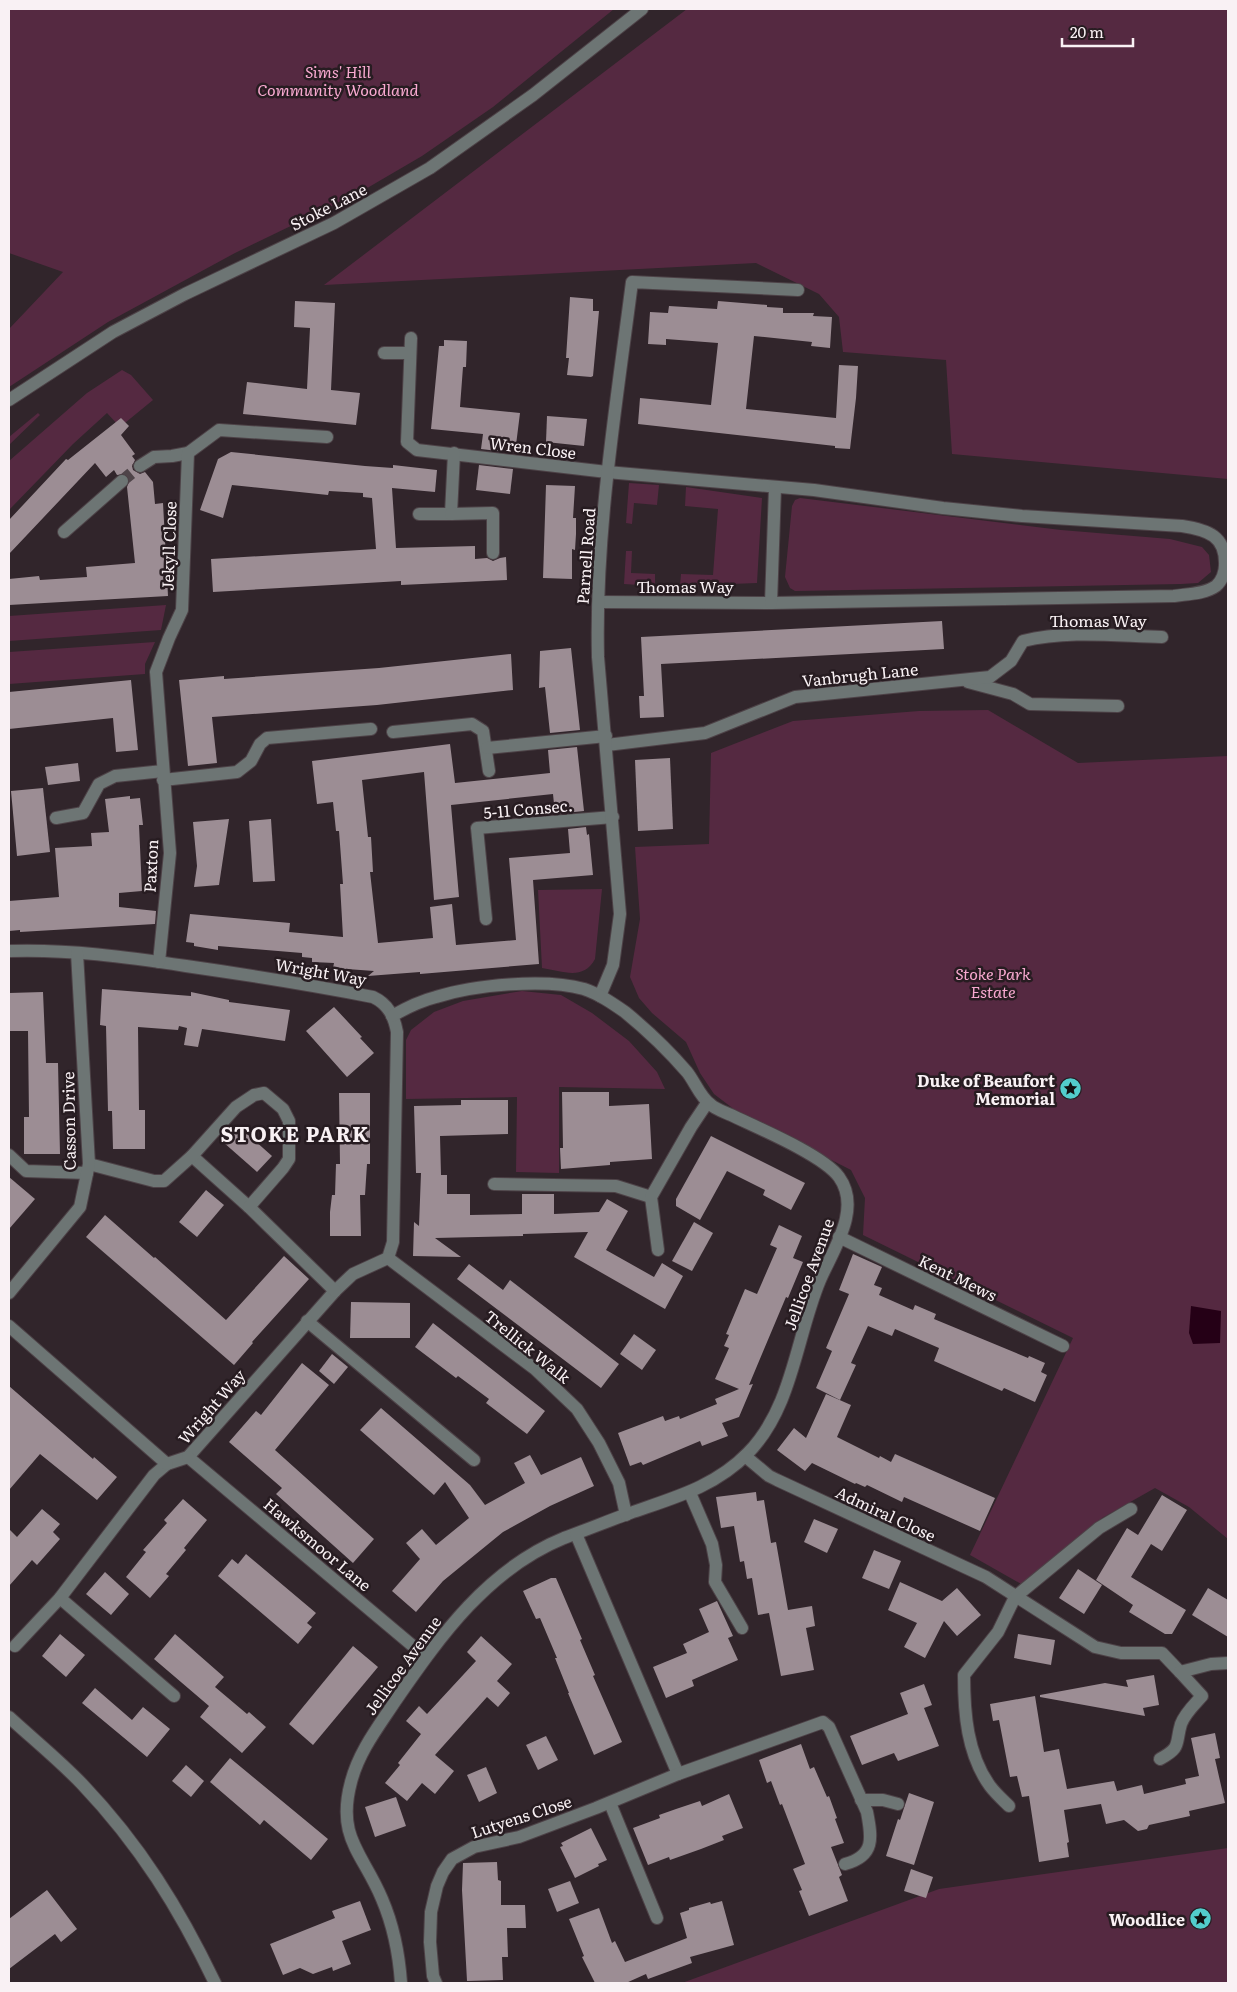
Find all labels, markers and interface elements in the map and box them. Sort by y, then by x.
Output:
scale bar [1062,15,1133,47]
text: 20 m [1070,20,1104,43]
park label: Sims' Hill Community Woodland [257,59,420,101]
street label: Stoke Lane [285,176,371,236]
street label: Wren Close [488,430,578,464]
street label: Jekyll Close [154,501,182,591]
street label: Parnell Road [570,507,600,605]
street label: Thomas Way [636,574,735,598]
street label: Thomas Way [1049,608,1148,632]
street label: Vanbrugh Lane [801,656,919,692]
street label: 5-11 Consec. [482,792,574,824]
street label: Paxton [137,838,163,893]
street label: Wright Way [273,951,369,991]
park label: Stoke Park Estate [955,961,1031,1003]
place label: Duke of Beaufort Memorial [917,1068,1055,1110]
street label: Casson Drive [55,1071,81,1171]
place icon: Duke of Beaufort Memorial [1059,1077,1083,1101]
district label: STOKE PARK [220,1117,370,1148]
street label: Jellicoe Avenue [777,1215,839,1333]
street label: Kent Mews [915,1248,1001,1306]
street label: Trellick Walk [480,1304,576,1388]
street label: Wright Way [172,1363,251,1449]
street label: Admiral Close [832,1479,940,1547]
street label: Hawksmoor Lane [259,1492,377,1596]
street label: Jellicoe Avenue [358,1610,446,1720]
street label: Lutyens Close [468,1788,574,1844]
place label: Woodlice [1109,1907,1185,1931]
place icon: Woodlice [1189,1907,1213,1931]

